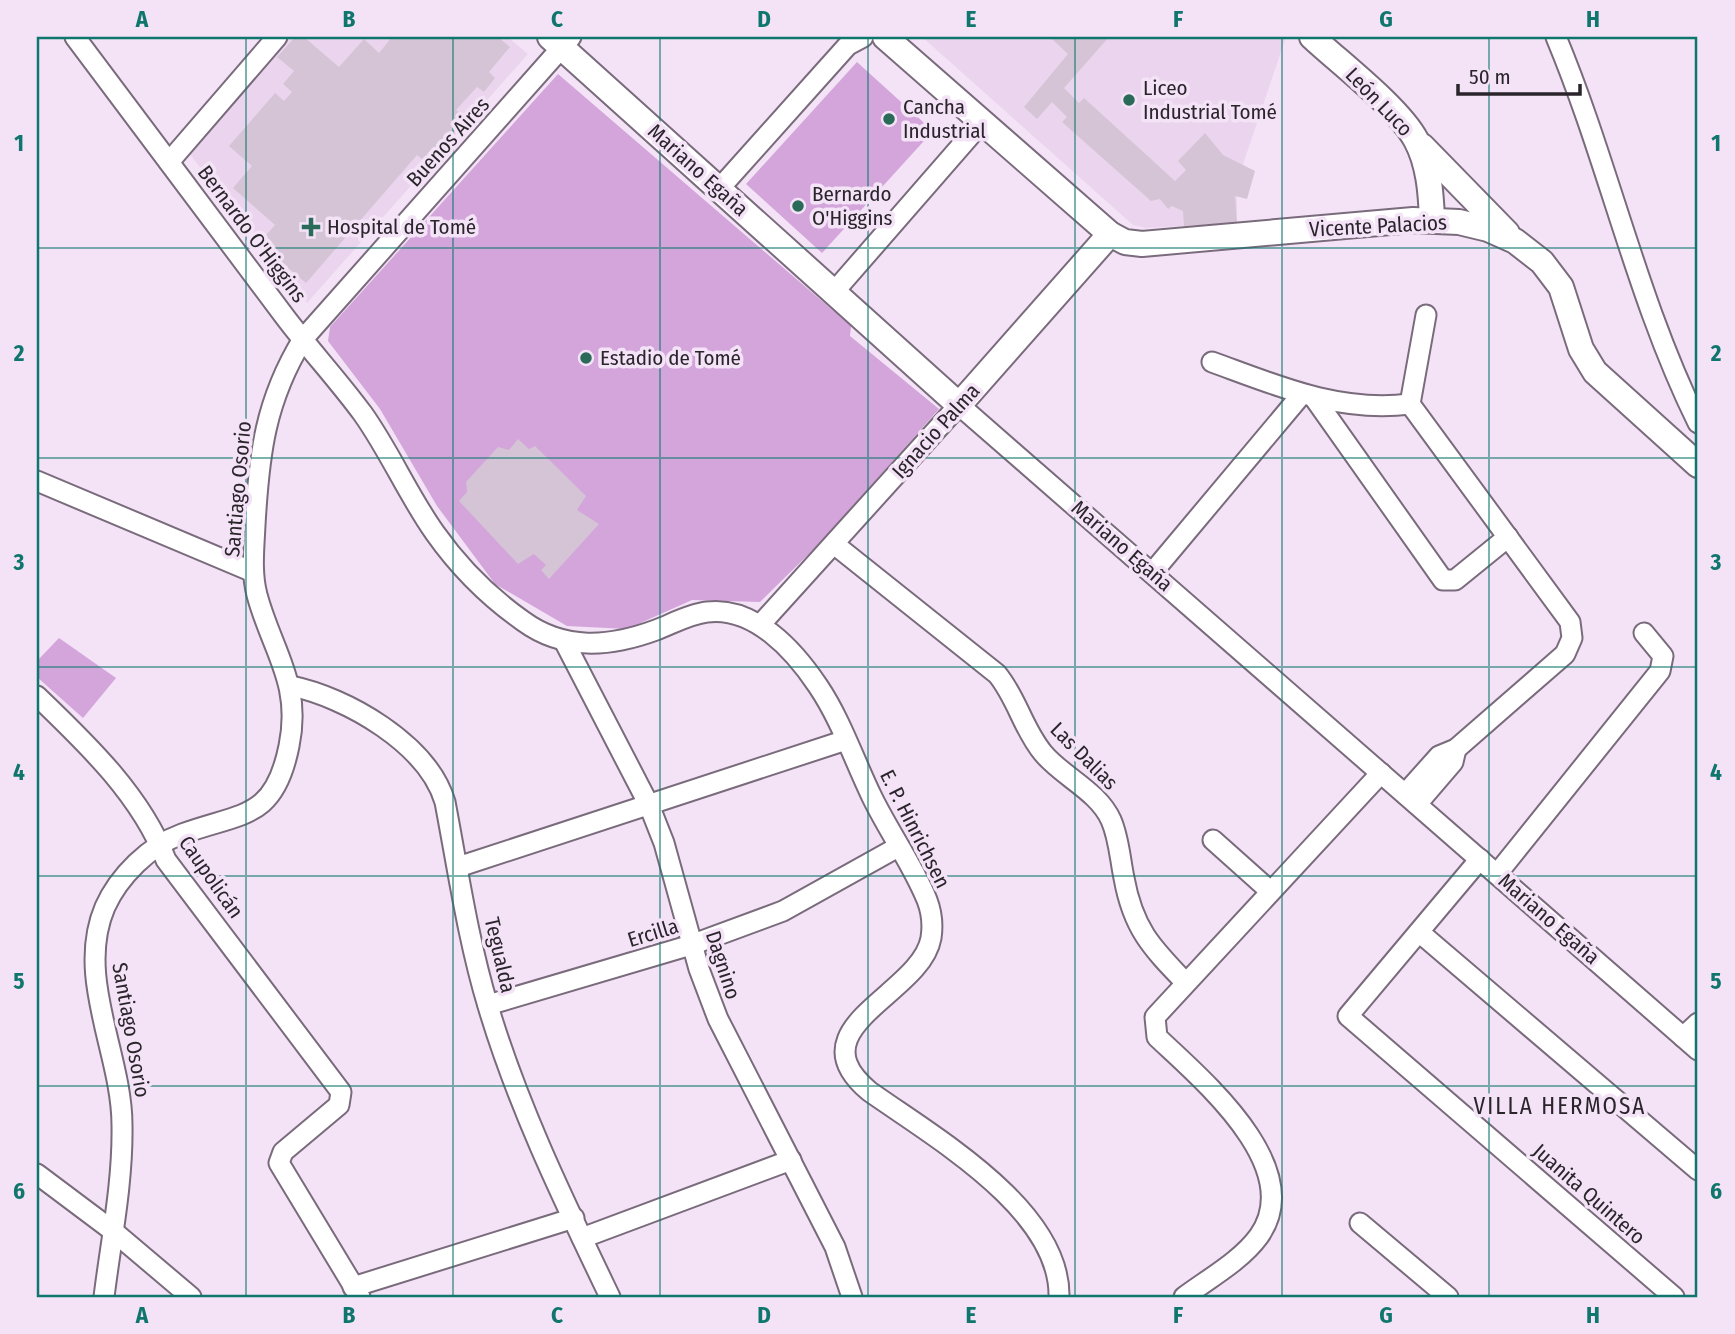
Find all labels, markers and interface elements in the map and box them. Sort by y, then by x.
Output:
text: A [135,5,149,33]
text: B [343,5,356,33]
text: C [551,5,563,33]
text: D [757,5,771,33]
text: E [966,5,977,33]
text: F [1173,5,1183,33]
text: G [1379,5,1393,33]
text: H [1586,5,1600,33]
scale bar [1458,52,1581,96]
street label: León Luco [1340,62,1418,142]
text: 50 m [1469,64,1511,90]
place label: Liceo Industrial Tomé [1143,75,1277,125]
street label: Buenos Aires [401,92,495,192]
marker: Liceo Industrial Tomé [1121,92,1137,108]
place label: Cancha Industrial [903,94,986,144]
marker: Cancha Industrial [881,111,897,127]
street label: Mariano Egaña [643,118,753,222]
text: 1 [14,129,24,157]
text: 1 [1711,129,1721,157]
street label: Bernardo O'Higgins [192,160,312,308]
place label: Bernardo O'Higgins [812,181,893,231]
marker: Bernardo O'Higgins [790,198,806,214]
street label: Vicente Palacios [1308,209,1448,243]
place label: Hospital de Tomé [327,214,476,240]
marker: Hospital de Tomé [301,217,321,237]
text: 2 [13,339,25,367]
text: 2 [1710,339,1722,367]
place label: Estadio de Tomé [600,345,741,371]
marker: Estadio de Tomé [578,350,594,366]
street label: Ignacio Palma [887,378,985,484]
street label: Santiago Osorio [219,420,257,558]
street label: Mariano Egaña [1066,495,1178,597]
text: 3 [13,548,25,576]
text: 3 [1710,548,1722,576]
street label: Las Dalias [1045,717,1123,795]
text: 4 [13,758,25,786]
text: 4 [1710,758,1722,786]
street label: E. P. Hinrichsen [874,766,956,892]
street label: Caupolicán [173,831,249,923]
street label: Mariano Egaña [1493,868,1605,970]
street label: Ercilla [624,913,682,953]
street label: Tegualda [479,915,521,995]
street label: Dagnino [700,927,746,1003]
street label: Santiago Osorio [106,961,156,1099]
text: 5 [13,967,25,995]
text: 5 [1710,967,1722,995]
district label: VILLA HERMOSA [1474,1092,1646,1120]
street label: Juanita Quintero [1527,1138,1651,1250]
text: 6 [13,1177,25,1205]
text: 6 [1710,1177,1722,1205]
text: A [135,1301,149,1329]
text: B [343,1301,356,1329]
text: C [551,1301,563,1329]
text: D [757,1301,771,1329]
text: E [966,1301,977,1329]
text: F [1173,1301,1183,1329]
text: G [1379,1301,1393,1329]
text: H [1586,1301,1600,1329]

